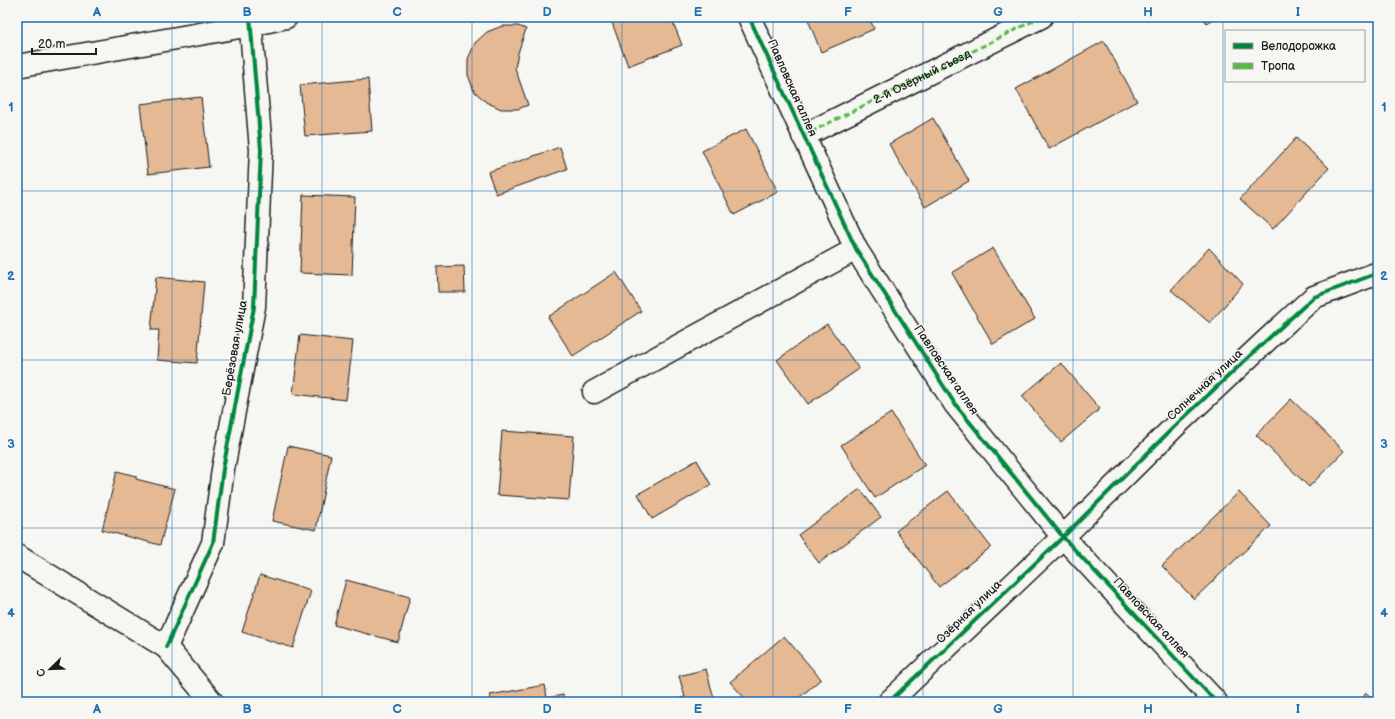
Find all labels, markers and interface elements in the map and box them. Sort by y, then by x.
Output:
text: A [92,4,101,20]
text: B [242,4,252,20]
text: C [392,4,402,20]
text: D [542,4,552,20]
text: E [694,4,703,20]
text: F [844,4,852,20]
text: G [993,4,1003,20]
text: H [1143,4,1153,20]
text: I [1296,4,1300,20]
scale bar [32,30,96,56]
legend [1225,30,1365,82]
text: 20 m [38,37,65,52]
street label: Павловская аллея [764,37,820,139]
text: Велодорожка [1261,39,1336,54]
street label: 2-й Озёрный съезд [871,45,974,107]
text: Тропа [1261,59,1295,74]
text: 1 [8,99,14,115]
text: 1 [1381,99,1387,115]
text: 2 [7,268,15,284]
text: 2 [1380,268,1388,284]
street label: Берёзовая улица [219,299,251,397]
street label: Павловская аллея [910,322,982,418]
street label: Солнечная улица [1164,346,1246,424]
text: 3 [7,436,15,452]
text: 3 [1380,436,1388,452]
street label: Павловская аллея [1110,575,1192,662]
street label: Озёрная улица [933,577,1005,647]
text: 4 [7,605,15,621]
text: 4 [1380,605,1388,621]
north arrow [30,649,70,689]
text: С [34,666,49,679]
text: A [92,701,101,717]
text: B [242,701,252,717]
text: C [392,701,402,717]
text: D [542,701,552,717]
text: E [694,701,703,717]
text: F [844,701,852,717]
text: G [993,701,1003,717]
text: H [1143,701,1153,717]
text: I [1296,701,1300,717]

